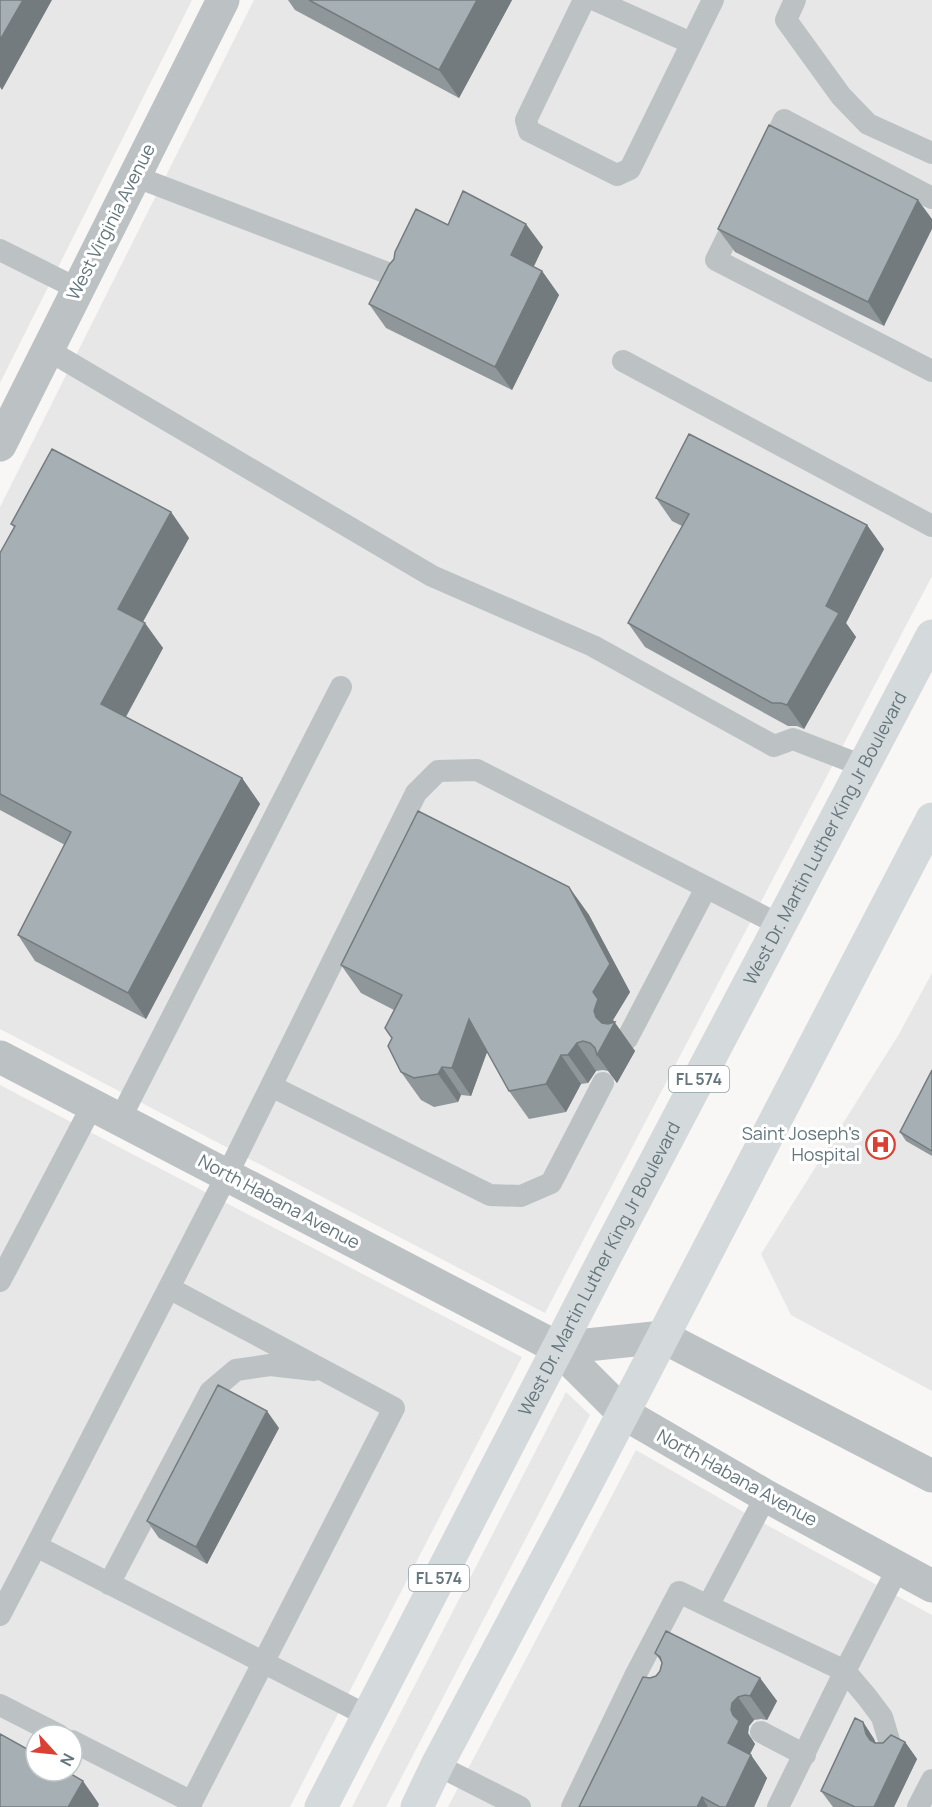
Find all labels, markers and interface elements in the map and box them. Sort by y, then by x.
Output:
street label: West Virginia Avenue [60,139,160,304]
street label: West Dr. Martin Luther King Jr Boulevard [737,687,912,989]
road number: FL 574 [669,1066,729,1092]
street label: West Dr. Martin Luther King Jr Boulevard [512,1117,685,1420]
place label: Saint Joseph's Hospital [742,1121,860,1166]
hospital icon: Saint Joseph's Hospital [865,1128,897,1160]
street label: North Habana Avenue [194,1148,365,1254]
street label: North Habana Avenue [653,1423,822,1531]
road number: FL 574 [409,1565,469,1591]
north arrow [24,1723,84,1783]
text: N [55,1750,80,1770]

